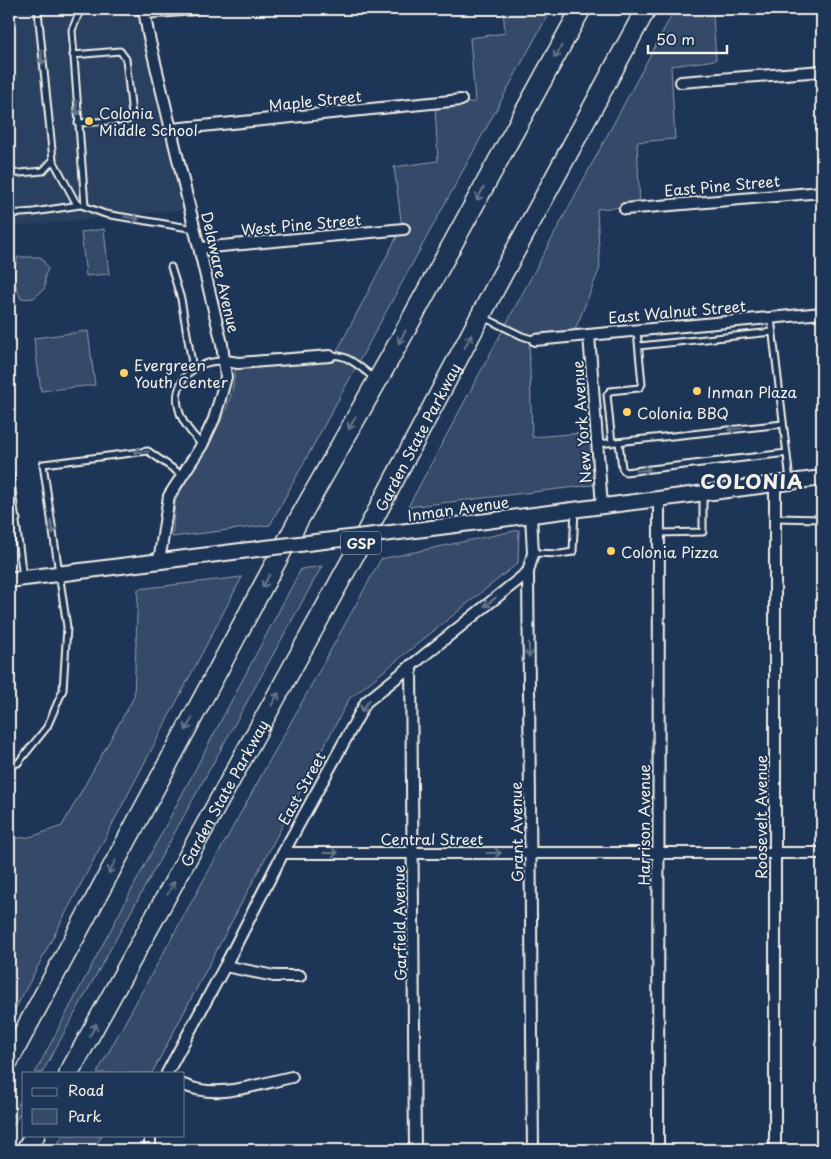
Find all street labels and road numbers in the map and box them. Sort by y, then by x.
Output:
street label: Maple Street [267,84,363,116]
street label: East Pine Street [663,168,781,202]
street label: West Pine Street [240,207,362,241]
street label: Delaware Avenue [196,209,246,335]
street label: East Walnut Street [607,294,747,328]
street label: Garden State Parkway [368,358,465,515]
street label: New York Avenue [565,360,597,484]
street label: Inman Avenue [406,489,510,527]
road number: GSP [341,532,381,554]
street label: Garden State Parkway [173,715,273,871]
street label: East Street [271,747,331,829]
street label: Roosevelt Avenue [749,755,772,879]
street label: Harrison Avenue [632,764,655,886]
street label: Grant Avenue [504,782,528,882]
street label: Central Street [381,827,483,850]
street label: Garfield Avenue [386,865,412,981]

